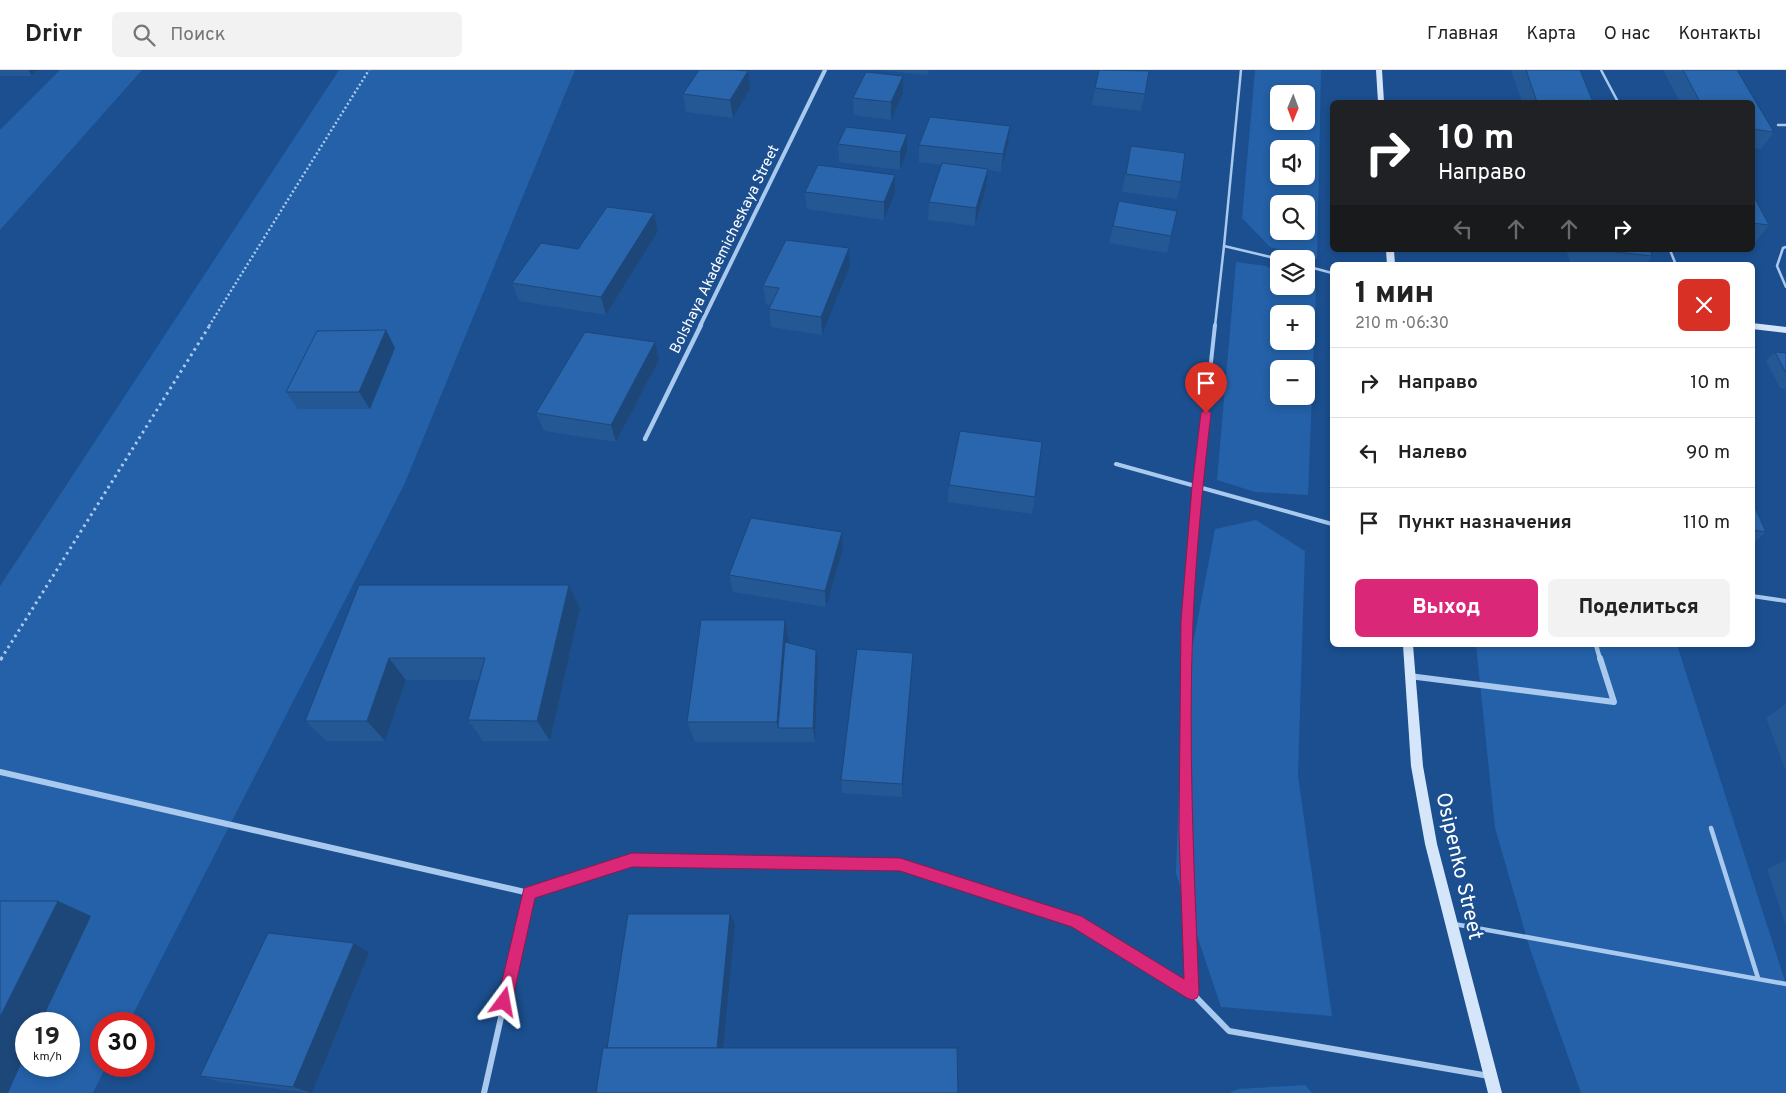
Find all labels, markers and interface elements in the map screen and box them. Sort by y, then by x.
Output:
search box [112,12,462,57]
text: Drivr [25,20,82,50]
icon: search [130,21,158,49]
text: Поиск [170,23,226,47]
text: Главная [1427,23,1498,46]
text: Карта [1526,23,1576,46]
text: О нас [1604,23,1650,46]
text: Контакты [1678,23,1761,46]
north arrow [1270,85,1315,130]
map controls [1270,85,1315,405]
text: 10 m [1438,117,1514,161]
icon: right [1355,120,1420,185]
button: sound [1270,140,1315,185]
street label: Bolshaya Akademicheskaya Street [666,142,784,357]
text: Направо [1438,160,1526,187]
button: search [1270,195,1315,240]
icon: left [1449,215,1477,243]
icon: ahead [1502,215,1530,243]
icon: ahead [1555,215,1583,243]
icon: right [1608,215,1636,243]
button: layers [1270,250,1315,295]
text: 1 мин [1355,276,1434,313]
button: close [1678,279,1730,331]
button: + [1270,305,1315,350]
text: 210 m · 06:30 [1355,314,1449,334]
button: − [1270,360,1315,405]
pin [1185,362,1227,413]
icon: arrive [1192,369,1220,397]
icon: right [1355,369,1383,397]
text: Направо [1398,371,1478,395]
text: 10 m [1690,371,1730,395]
icon: left [1355,439,1383,467]
text: Налево [1398,441,1467,465]
text: 90 m [1686,441,1730,465]
icon: arrive [1355,509,1383,537]
text: Пункт назначения [1398,511,1572,535]
text: 110 m [1683,511,1730,535]
button: Выход [1355,579,1538,637]
button: Поделиться [1548,579,1730,637]
street label: Osipenko Street [1428,790,1489,943]
position arrow [477,975,529,1027]
speed limit sign: 30 [90,1012,155,1077]
text: 19 [35,1022,60,1054]
text: km/h [33,1049,62,1065]

